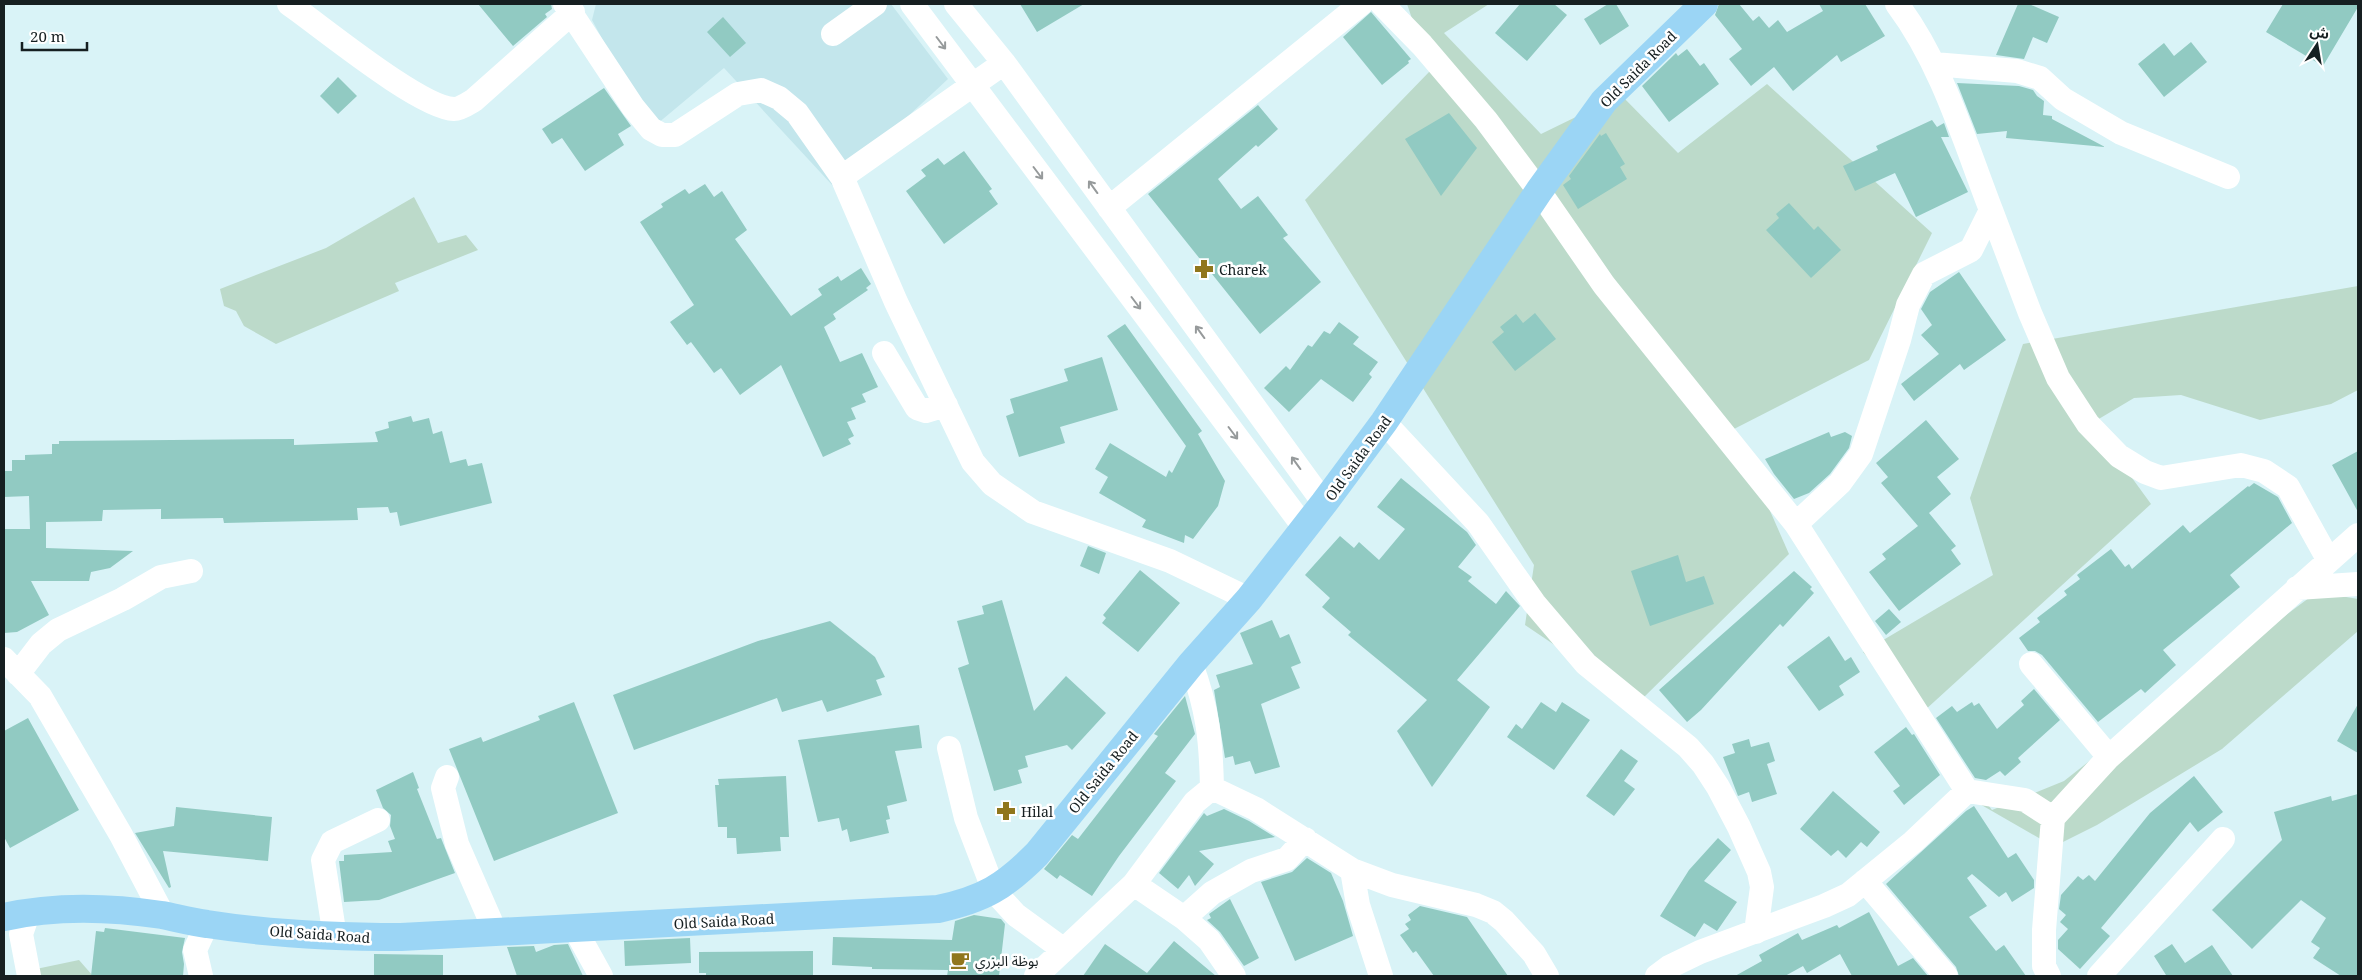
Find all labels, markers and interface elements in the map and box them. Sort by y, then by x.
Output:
scale bar [22,20,88,52]
north arrow [2292,20,2342,70]
text: ش [2308,21,2331,43]
text: 20 m [30,26,65,46]
street label: Old Saida Road [1596,26,1681,111]
one-way arrow [936,36,946,50]
one-way arrow [1033,166,1044,179]
one-way arrow [1088,181,1099,194]
pharmacy icon: Charek [1193,258,1215,280]
place label: Charek [1219,260,1267,279]
one-way arrow [1131,296,1141,310]
one-way arrow [1194,326,1205,339]
street label: Old Saida Road [1321,411,1396,504]
one-way arrow [1228,426,1239,439]
one-way arrow [1290,457,1301,470]
street label: Old Saida Road [1064,727,1142,817]
pharmacy icon: Hilal [995,800,1017,822]
place label: Hilal [1021,802,1054,821]
street label: Old Saida Road [673,909,775,933]
street label: Old Saida Road [269,921,371,947]
cafe icon: بوظة البزري [949,949,971,971]
place label: بوظة البزري [975,951,1039,972]

